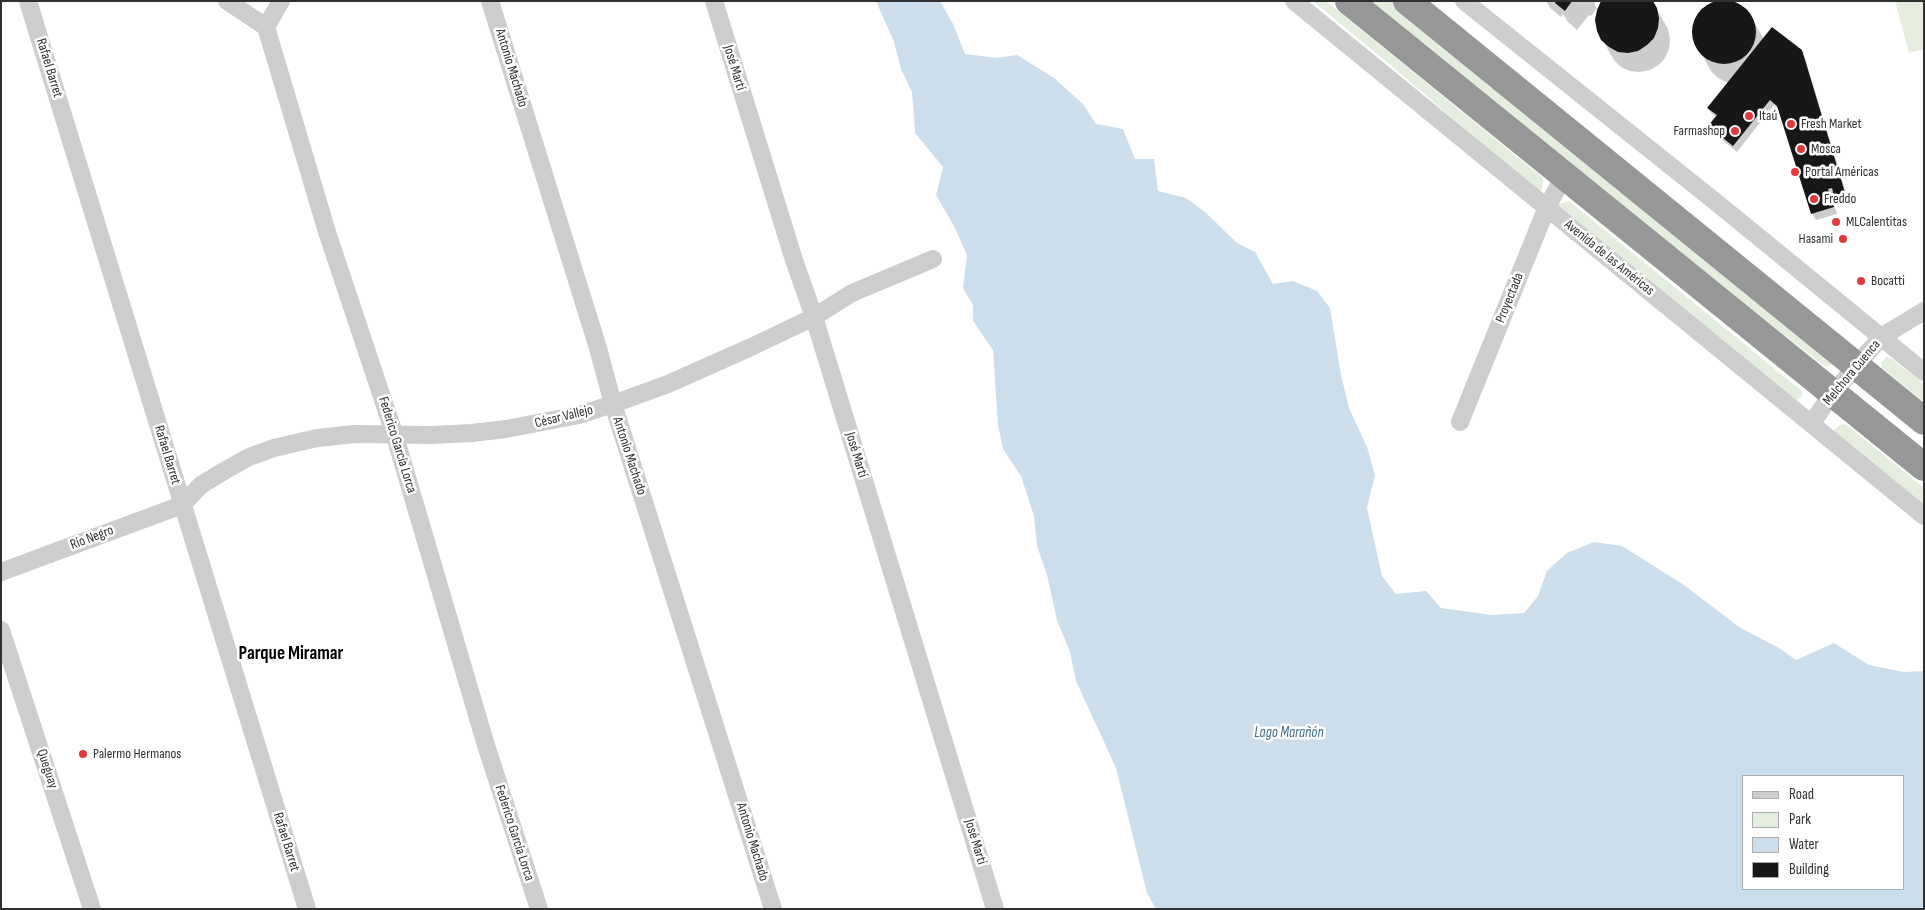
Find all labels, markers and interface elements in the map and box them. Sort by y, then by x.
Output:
street label: Antonio Machado [491,27,531,109]
street label: Rafael Barret [32,36,66,100]
street label: José Martí [719,43,749,93]
place label: Itaú [1759,108,1777,124]
marker: Itaú [1743,110,1755,122]
place label: Fresh Market [1801,116,1862,132]
marker: Fresh Market [1785,118,1797,130]
place label: Farmashop [1674,123,1725,139]
marker: Farmashop [1729,125,1741,137]
place label: Mosca [1811,141,1841,157]
marker: Mosca [1795,143,1807,155]
place label: Portal Américas [1805,164,1879,180]
marker: Portal Américas [1789,166,1801,178]
place label: Freddo [1824,191,1856,207]
marker: Freddo [1808,193,1820,205]
place label: MLCalentitas [1846,214,1907,230]
marker: MLCalentitas [1830,216,1842,228]
street label: Avenida de las Américas [1561,217,1657,299]
place label: Hasami [1799,231,1833,247]
marker: Hasami [1837,233,1849,245]
street label: Proyectada [1492,270,1528,326]
place label: Bocatti [1871,273,1905,289]
marker: Bocatti [1855,275,1867,287]
street label: Melchora Cuenca [1820,337,1884,409]
street label: Federico García Lorca [374,395,420,495]
street label: César Vallejo [533,402,595,432]
street label: Antonio Machado [608,415,650,497]
street label: Rafael Barret [150,423,184,487]
street label: José Martí [841,430,871,480]
street label: Río Negro [68,522,116,554]
district label: Parque Miramar [239,643,343,665]
water label: Lago Marañón [1254,724,1324,742]
place label: Palermo Hermanos [93,746,181,762]
street label: Queguay [33,747,61,791]
marker: Palermo Hermanos [77,748,89,760]
legend [1742,775,1905,890]
street label: Federico García Lorca [491,783,537,883]
text: Road [1789,785,1814,804]
street label: Antonio Machado [732,801,772,883]
street label: Rafael Barret [269,810,303,874]
text: Park [1789,810,1811,829]
street label: José Martí [960,817,990,867]
text: Water [1789,835,1819,854]
text: Building [1789,860,1829,879]

